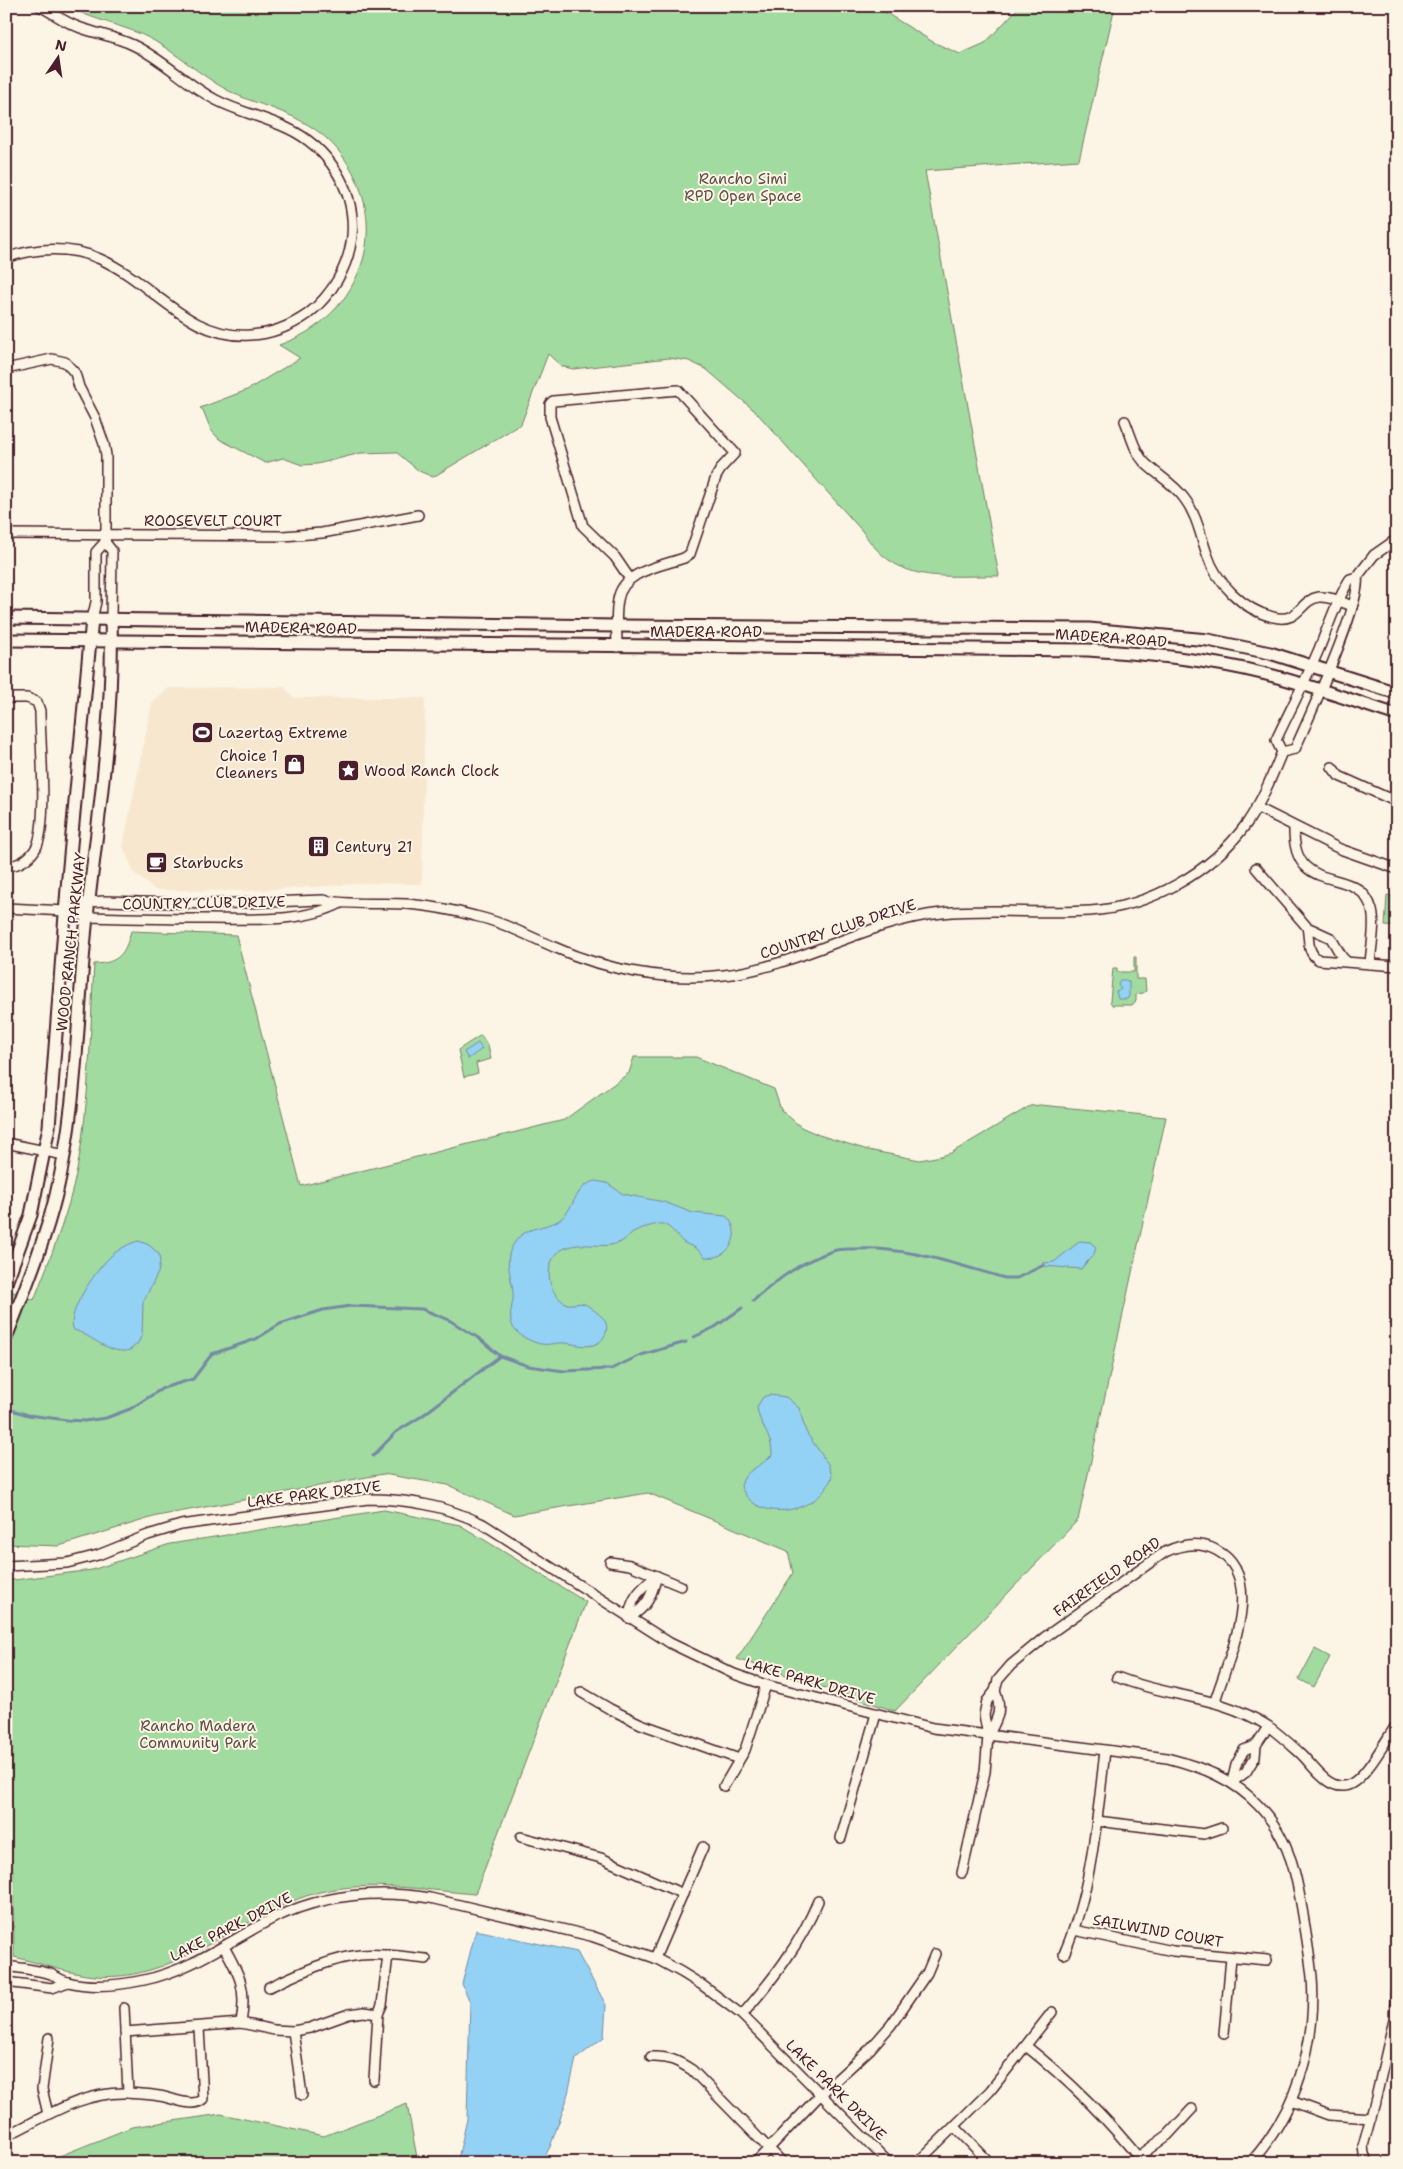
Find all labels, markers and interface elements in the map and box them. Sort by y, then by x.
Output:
north arrow [32,32,82,82]
text: N [53,35,68,55]
park label: Rancho Simi RPD Open Space [684,169,802,206]
street label: ROOSEVELT COURT [144,511,282,531]
street label: MADERA ROAD [245,617,357,639]
street label: MADERA ROAD [650,622,762,642]
street label: MADERA ROAD [1054,624,1168,652]
sports icon: Lazertag Extreme [190,721,214,745]
place label: Lazertag Extreme [218,723,348,743]
place label: Choice 1 Cleaners [216,746,278,783]
shop icon: Choice 1 Cleaners [282,753,306,777]
place icon: Wood Ranch Clock [336,759,360,783]
place label: Wood Ranch Clock [364,761,499,781]
building icon: Century 21 [307,835,331,859]
place label: Century 21 [335,837,413,857]
street label: WOOD RANCH PARKWAY [52,851,90,1033]
cafe icon: Starbucks [145,851,169,875]
place label: Starbucks [173,853,244,873]
street label: COUNTRY CLUB DRIVE [122,892,286,914]
street label: COUNTRY CLUB DRIVE [757,894,919,964]
street label: LAKE PARK DRIVE [246,1476,382,1512]
street label: FAIRFIELD ROAD [1049,1532,1165,1622]
street label: LAKE PARK DRIVE [742,1653,878,1709]
park label: Rancho Madera Community Park [139,1716,257,1753]
street label: LAKE PARK DRIVE [166,1887,296,1967]
street label: SAILWIND COURT [1091,1910,1225,1952]
street label: LAKE PARK DRIVE [781,2035,891,2145]

